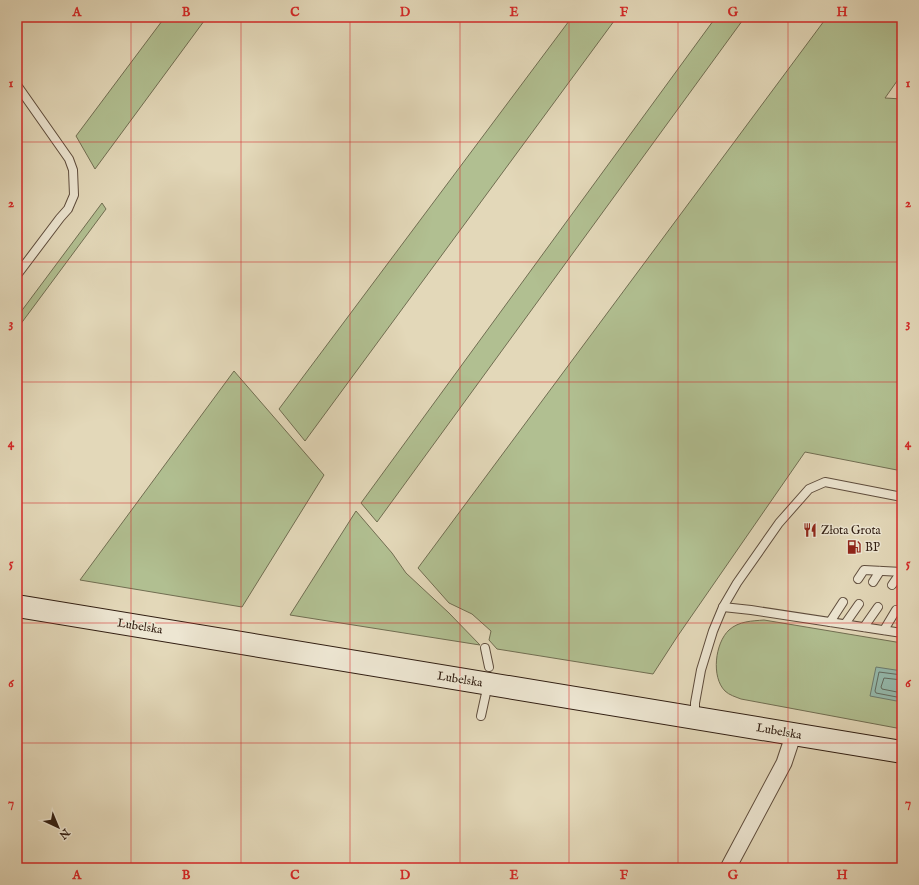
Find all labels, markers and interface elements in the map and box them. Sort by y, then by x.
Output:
text: A [72,4,83,21]
text: B [182,4,191,21]
text: C [290,4,300,21]
text: D [400,4,411,21]
text: E [509,4,519,21]
text: F [620,4,629,21]
text: G [728,4,739,21]
text: H [836,4,848,21]
text: 1 [9,75,14,92]
text: 1 [906,75,911,92]
text: 2 [8,195,14,212]
text: 2 [905,195,911,212]
text: 3 [9,315,14,332]
text: 3 [906,315,911,332]
text: 4 [8,435,15,452]
text: 4 [905,435,912,452]
restaurant icon: Złota Grota [802,522,818,538]
place label: Złota Grota [821,523,882,538]
fuel station icon: BP [846,539,862,555]
place label: BP [865,540,880,555]
text: 5 [9,555,14,572]
text: 5 [906,555,911,572]
street label: Lubelska [116,616,165,638]
street label: Lubelska [436,669,485,691]
text: 6 [8,675,14,692]
text: 6 [905,675,911,692]
street label: Lubelska [755,720,804,743]
text: 7 [8,795,14,812]
text: 7 [905,795,911,812]
north arrow [38,807,78,847]
text: N [56,824,73,842]
text: A [72,867,83,884]
text: B [182,867,191,884]
text: C [290,867,300,884]
text: D [400,867,411,884]
text: E [509,867,519,884]
text: F [620,867,629,884]
text: G [728,867,739,884]
text: H [836,867,848,884]

